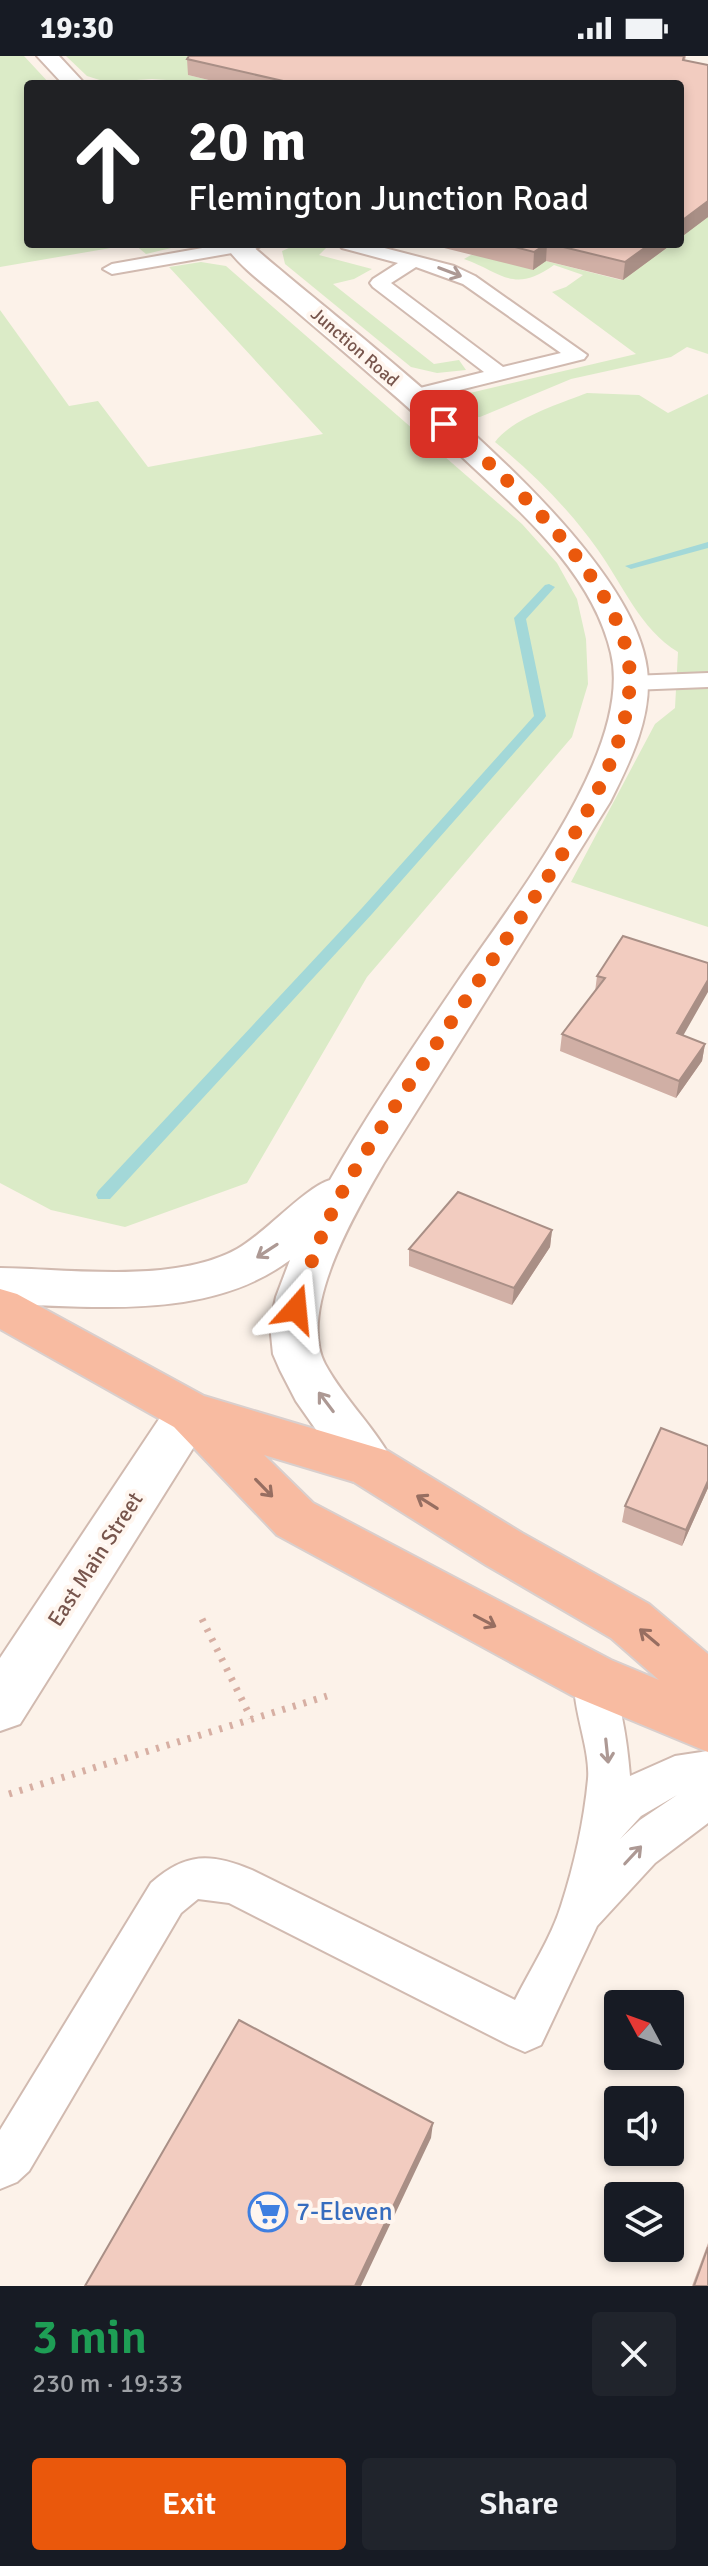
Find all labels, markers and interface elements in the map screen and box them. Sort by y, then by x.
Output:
text: 19:30 [40,10,114,47]
text: 20 m [188,107,306,176]
icon: ahead [56,112,160,216]
text: Flemington Junction Road [188,176,589,221]
one-way arrow [437,266,462,280]
street label: Junction Road [307,303,403,391]
pin [410,390,478,458]
icon: arrive [422,402,466,446]
one-way arrow [256,1244,279,1260]
position arrow [254,1267,338,1351]
one-way arrow [318,1392,335,1413]
one-way arrow [254,1478,273,1497]
street label: East Main Street [42,1487,149,1631]
one-way arrow [416,1493,439,1509]
one-way arrow [473,1614,497,1629]
one-way arrow [639,1628,659,1646]
one-way arrow [599,1737,614,1764]
one-way arrow [624,1845,643,1865]
north arrow [604,1990,684,2070]
map controls [604,1990,684,2262]
button: sound [604,2086,684,2166]
button: layers [604,2182,684,2262]
supermarket icon: 7-Eleven [247,2191,289,2233]
place label: 7-Eleven [296,2196,393,2228]
text: 3 min [32,2308,147,2367]
button: close [592,2312,676,2396]
text: 230 m · 19:33 [32,2368,183,2400]
button: Exit [32,2458,346,2550]
button: Share [362,2458,676,2550]

